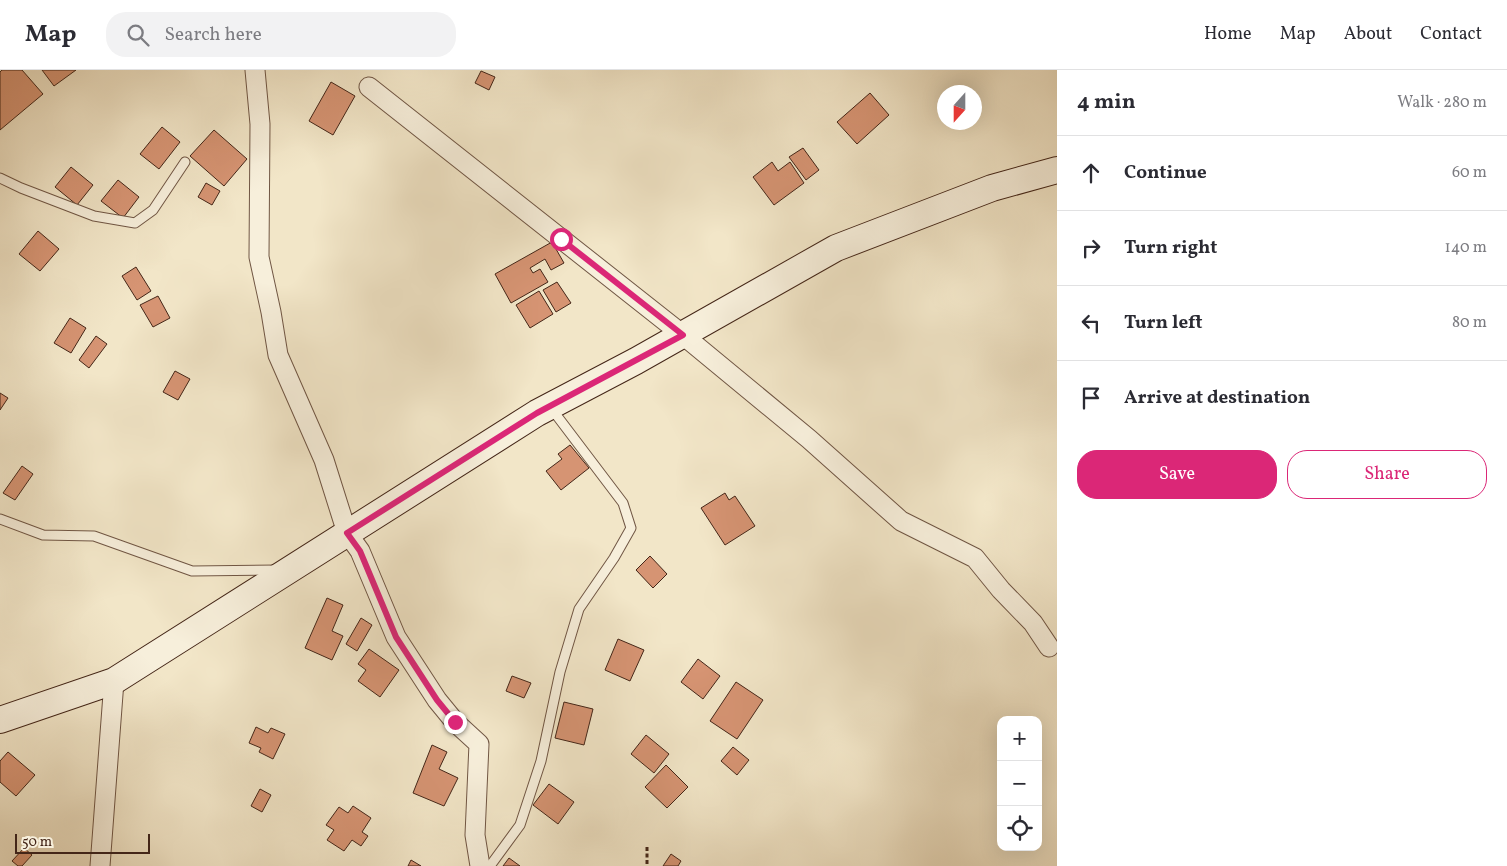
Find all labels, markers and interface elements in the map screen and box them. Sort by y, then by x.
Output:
search box [106,12,456,57]
text: Map [25,18,76,52]
icon: search [124,21,152,49]
text: Search here [164,22,262,48]
text: Home [1204,22,1252,47]
text: Map [1280,22,1316,47]
text: About [1344,22,1392,47]
text: Contact [1420,22,1482,47]
north arrow [937,85,982,130]
text: 4 min [1077,88,1136,117]
text: Walk · 280 m [1397,92,1487,114]
icon: ahead [1077,159,1105,187]
text: Continue [1124,160,1207,186]
text: 60 m [1452,162,1487,184]
route start [550,228,573,251]
icon: right [1077,234,1105,262]
text: Turn right [1124,235,1217,261]
text: 140 m [1445,237,1487,259]
icon: left [1077,309,1105,337]
text: Turn left [1124,310,1203,336]
text: 80 m [1452,312,1487,334]
icon: arrive [1077,384,1105,412]
text: Arrive at destination [1124,385,1310,411]
button: Save [1077,450,1277,499]
button: Share [1287,450,1487,499]
route end [444,711,467,734]
map controls [997,716,1042,851]
button: + [997,716,1042,761]
button: − [997,761,1042,806]
button: locate [997,806,1042,851]
scale bar [15,831,150,854]
text: 50 m [22,833,52,852]

